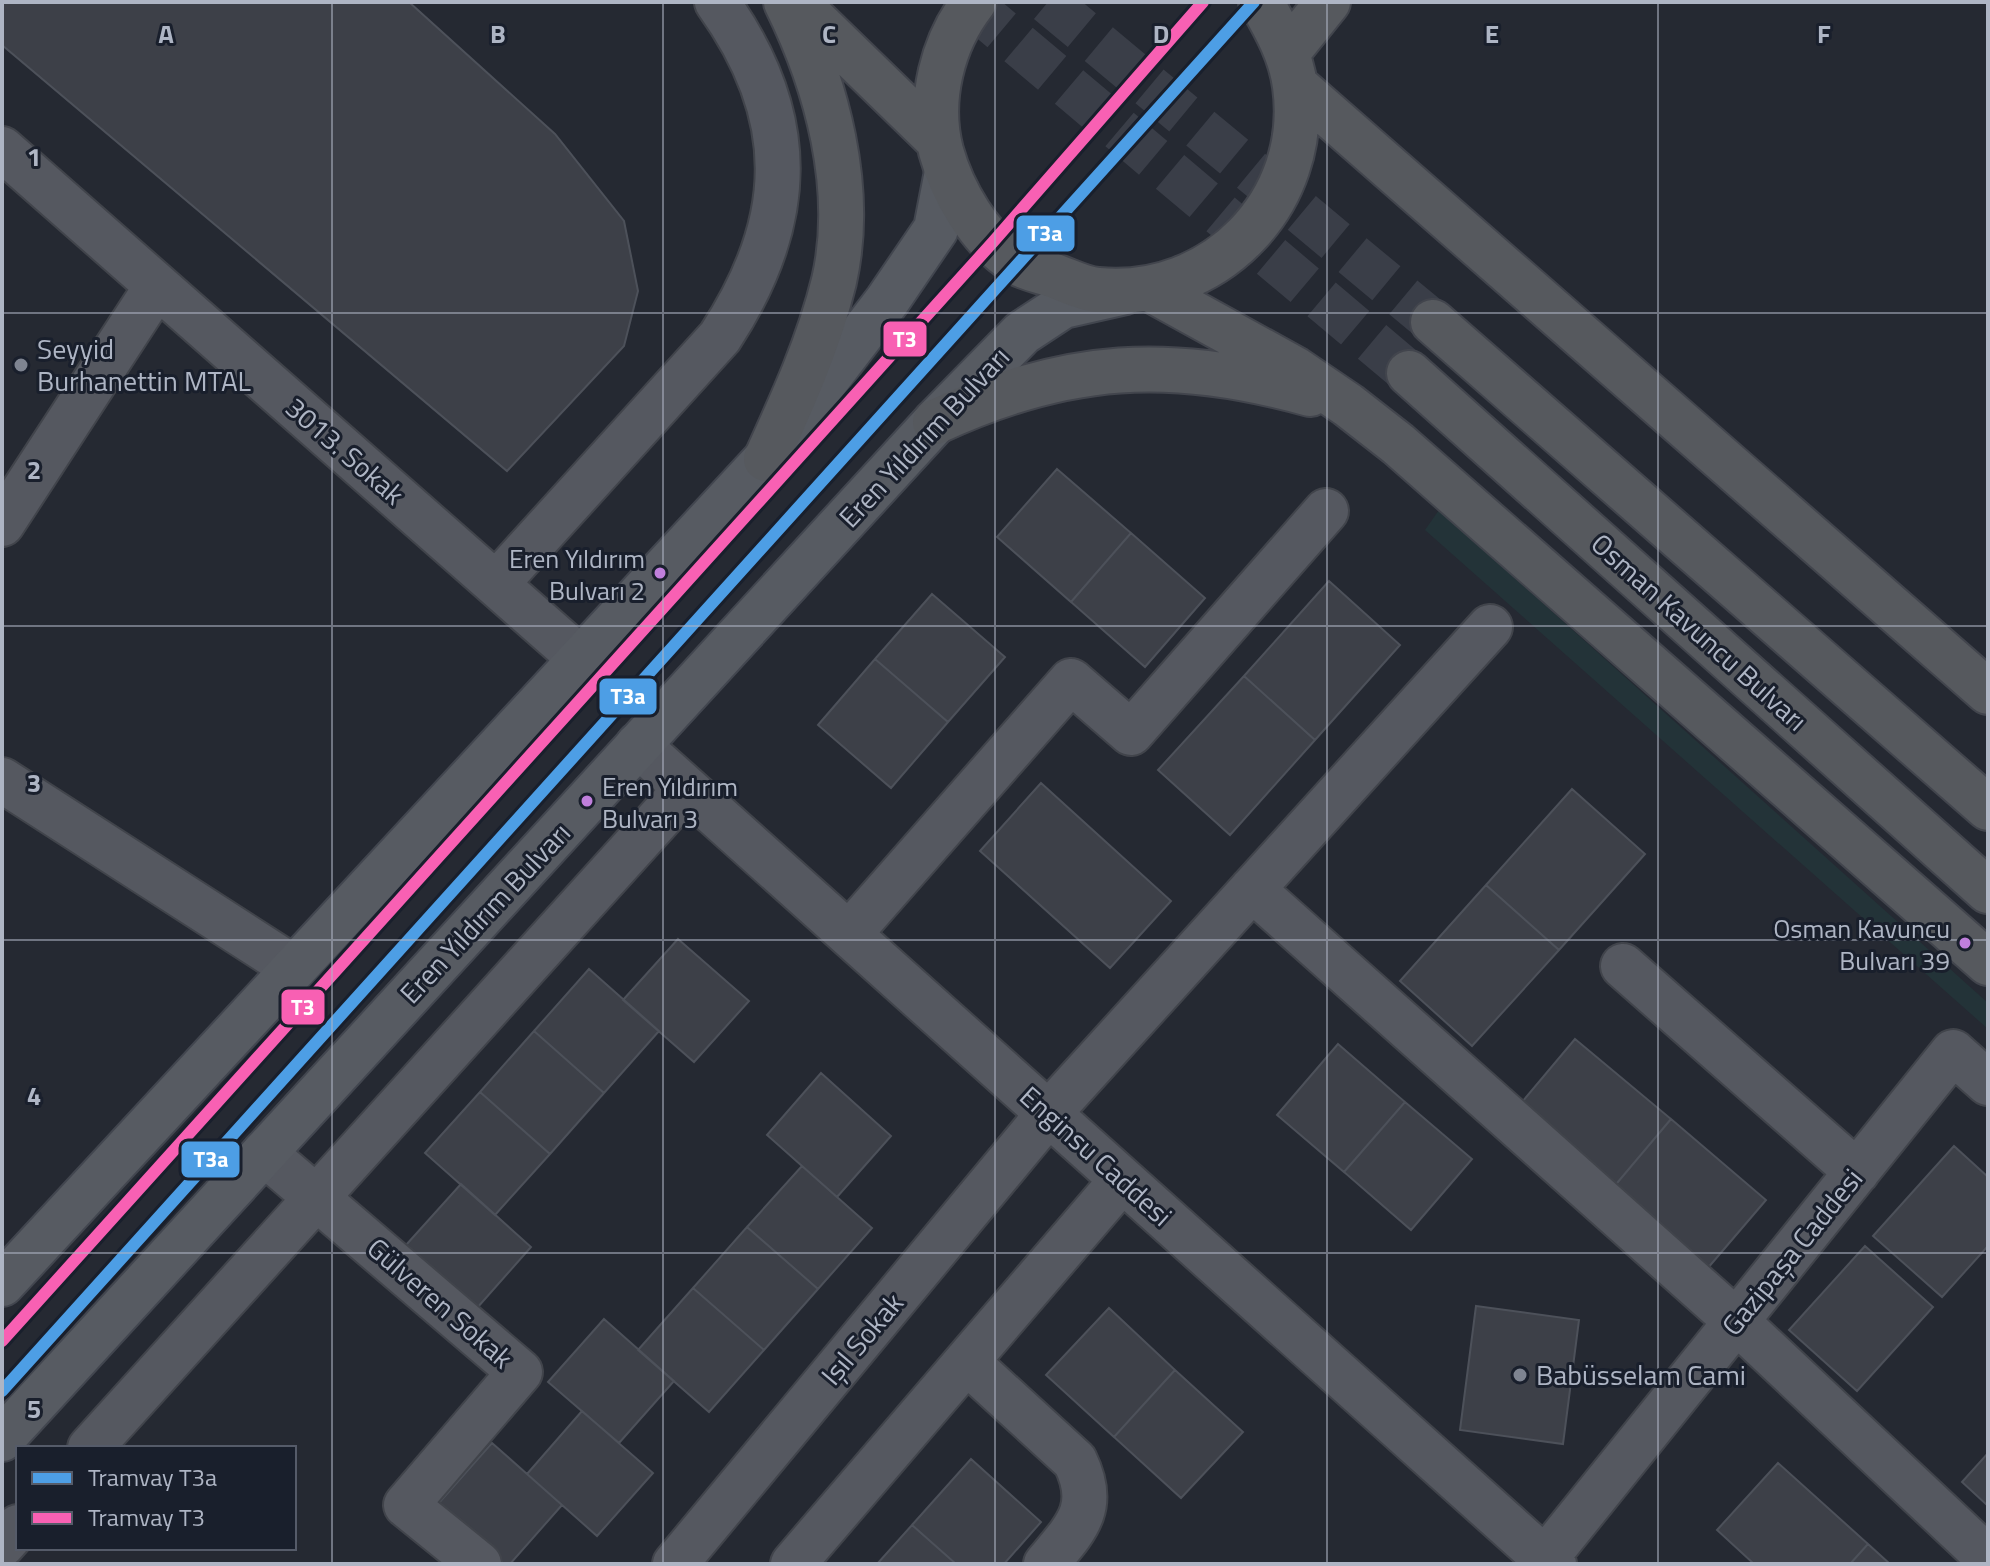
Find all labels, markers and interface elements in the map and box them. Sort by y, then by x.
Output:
text: A [158,14,174,53]
text: B [490,14,506,53]
text: C [822,14,836,53]
text: D [1153,14,1169,53]
text: E [1485,14,1499,53]
text: F [1817,14,1831,53]
text: 1 [27,137,41,176]
line badge: T3a [1015,214,1076,253]
text: T3a [1027,216,1063,250]
line badge: T3 [882,320,928,358]
text: T3 [893,322,917,356]
place label: Seyyid Burhanettin MTAL [37,327,252,402]
street label: Eren Yıldırım Bulvarı [828,336,1019,537]
marker: Seyyid Burhanettin MTAL [12,356,30,374]
street label: 3013. Sokak [276,387,414,515]
text: 2 [27,450,41,489]
street label: Osman Kavuncu Bulvarı [1582,523,1817,741]
place label: Eren Yıldırım Bulvarı 2 [509,539,645,610]
marker: Eren Yıldırım Bulvarı 2 [652,565,668,581]
line badge: T3a [598,677,658,716]
text: T3a [610,679,646,713]
text: 3 [27,763,41,802]
place label: Eren Yıldırım Bulvarı 3 [602,767,738,838]
marker: Eren Yıldırım Bulvarı 3 [579,793,595,809]
street label: Eren Yıldırım Bulvarı [389,812,580,1013]
place label: Osman Kavuncu Bulvarı 39 [1773,909,1950,980]
marker: Osman Kavuncu Bulvarı 39 [1957,935,1973,951]
line badge: T3 [280,988,326,1026]
text: T3 [291,990,315,1024]
street label: Enginsu Caddesi [1010,1075,1182,1236]
text: 4 [27,1076,41,1115]
line badge: T3a [180,1140,241,1179]
text: T3a [193,1142,229,1176]
street label: Gazipaşa Caddesi [1711,1159,1873,1345]
street label: Gülveren Sokak [358,1227,523,1378]
street label: Işıl Sokak [810,1283,913,1394]
place label: Babüsselam Cami [1536,1353,1746,1396]
marker: Babüsselam Cami [1511,1366,1529,1384]
text: 5 [27,1389,41,1428]
legend [16,1446,296,1550]
text: Tramvay T3a [88,1459,217,1495]
text: Tramvay T3 [88,1499,205,1535]

